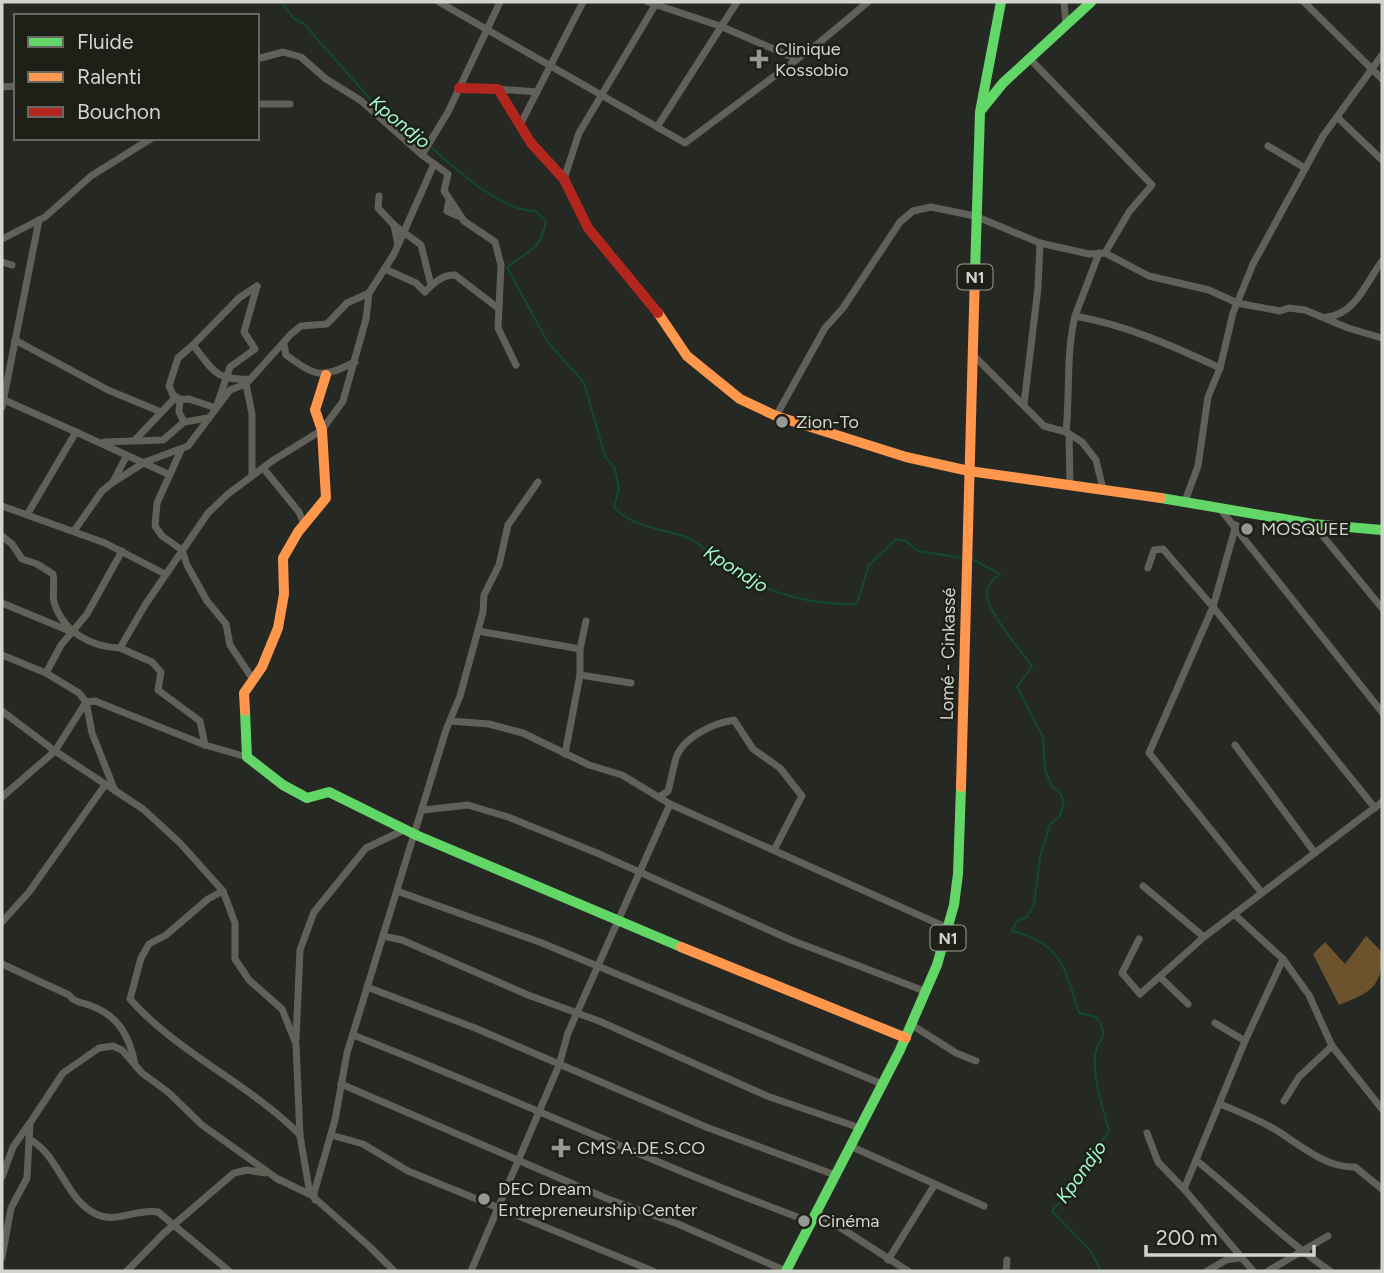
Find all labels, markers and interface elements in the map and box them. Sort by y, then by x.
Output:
legend [14,14,259,140]
text: Fluide [77,29,133,54]
place label: Clinique Kossobio [775,38,849,81]
marker: Clinique Kossobio [749,49,769,69]
text: Ralenti [77,64,141,89]
water label: Kpondjo [365,91,435,153]
text: Bouchon [77,99,161,124]
road number: N1 [958,264,992,290]
place label: Zion-To [796,411,859,433]
marker: Zion-To [774,414,790,430]
place label: MOSQUEE [1261,518,1349,540]
marker: MOSQUEE [1239,521,1255,537]
water label: Kpondjo [700,540,772,598]
street label: Lomé - Cinkassé [936,587,960,721]
road number: N1 [930,926,965,950]
water label: Kpondjo [1051,1136,1111,1208]
place label: CMS A.DE.S.CO [577,1137,705,1159]
marker: CMS A.DE.S.CO [551,1138,571,1158]
place label: DEC Dream Entrepreneurship Center [498,1178,697,1221]
marker: DEC Dream Entrepreneurship Center [476,1191,492,1207]
place label: Cinéma [818,1210,880,1232]
marker: Cinéma [796,1213,812,1229]
scale bar [1146,1214,1314,1258]
text: 200 m [1156,1225,1218,1250]

